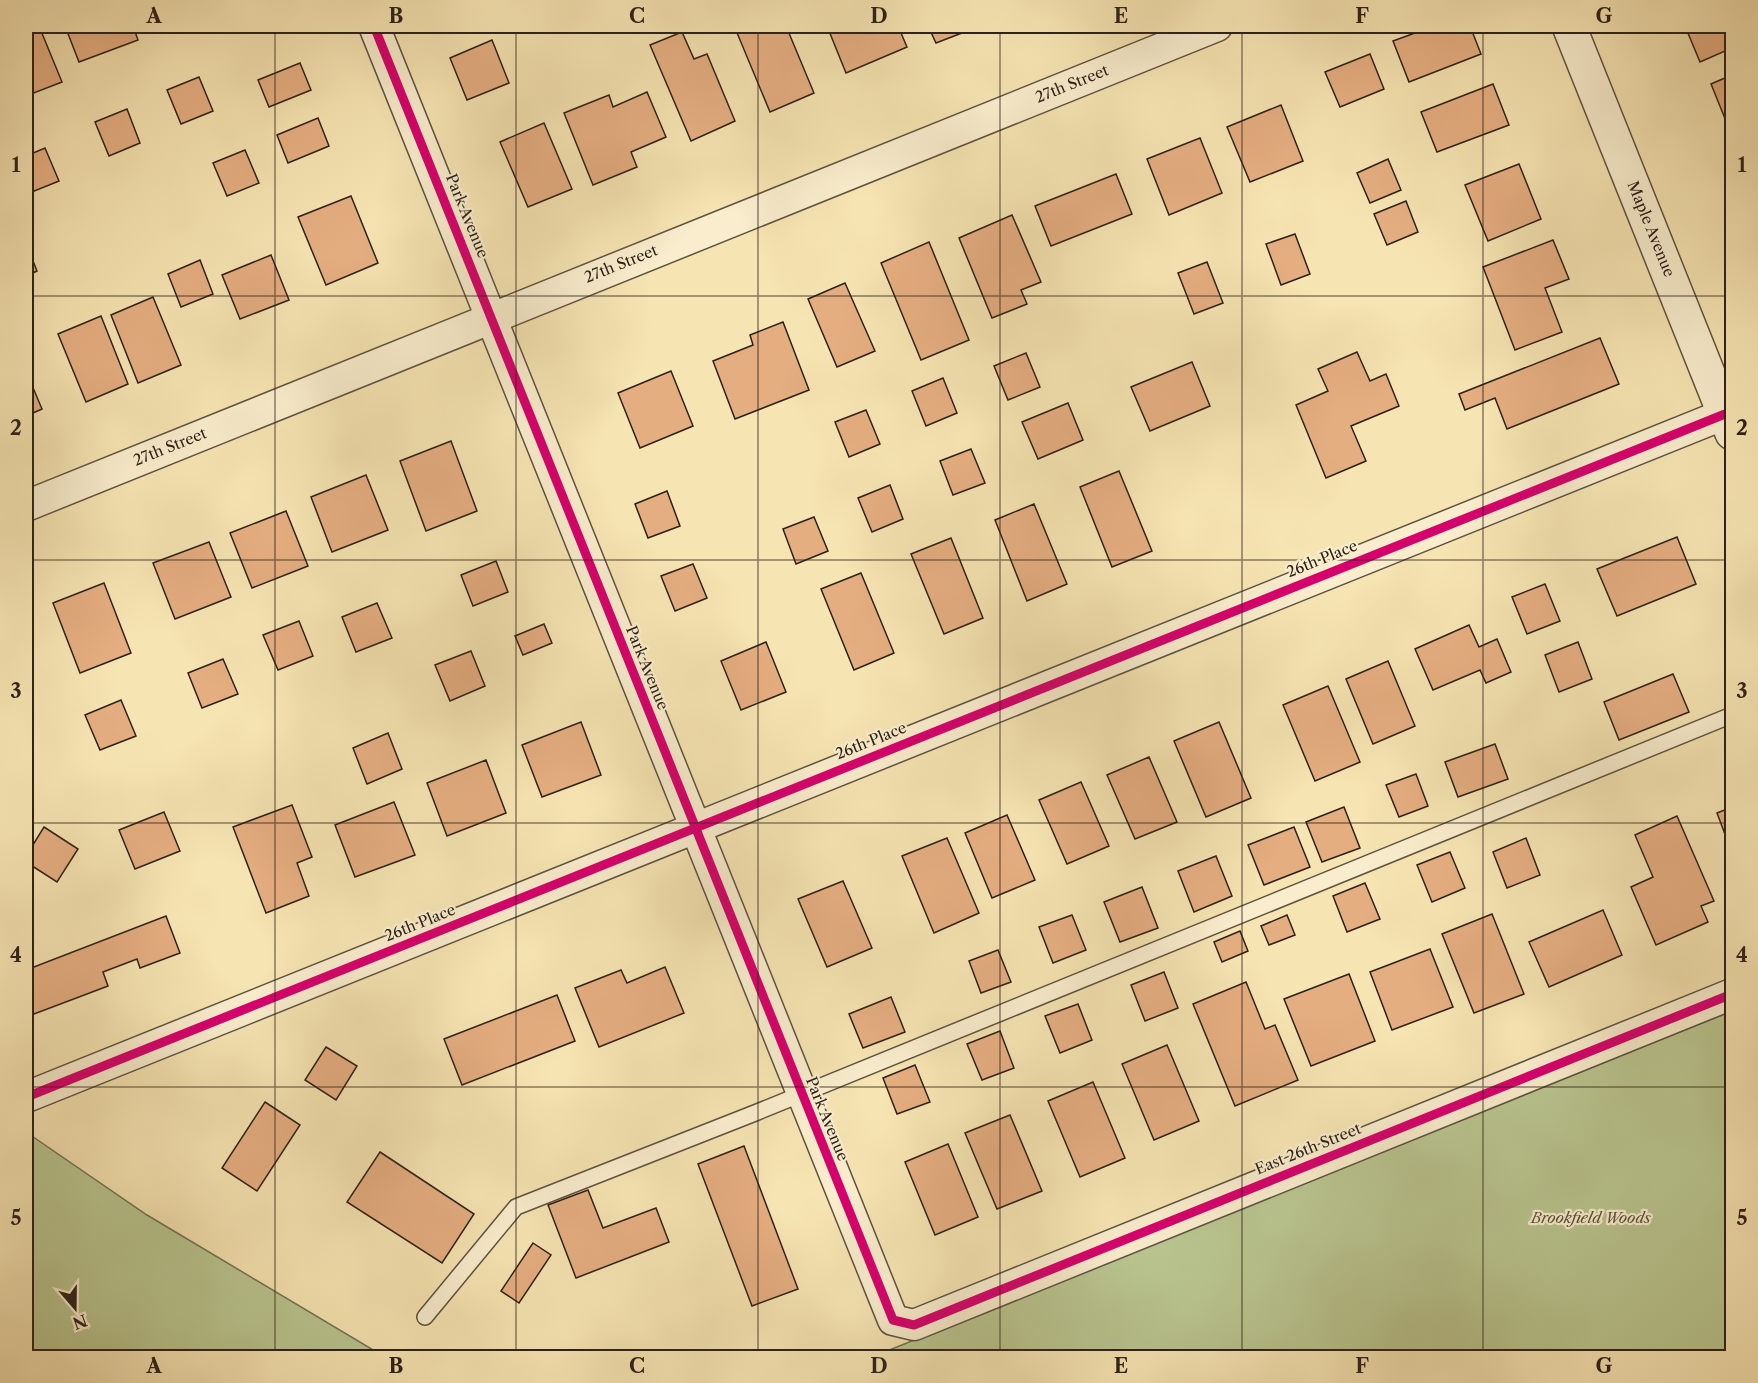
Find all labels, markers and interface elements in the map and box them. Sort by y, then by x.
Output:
text: A [145,4,162,28]
text: B [389,4,404,28]
text: C [629,4,645,28]
text: D [870,4,888,28]
text: E [1114,4,1128,28]
text: F [1355,4,1369,28]
text: G [1596,4,1613,28]
street label: 27th Street [1032,60,1112,107]
text: 1 [12,153,21,177]
text: 1 [1738,153,1747,177]
street label: Park Avenue [442,171,493,261]
street label: Maple Avenue [1624,178,1679,280]
street label: 27th Street [581,240,661,287]
text: 2 [10,416,22,440]
text: 2 [1736,416,1748,440]
street label: 27th Street [130,423,210,470]
street label: 26th Place [1284,536,1360,581]
street label: Park Avenue [622,623,673,713]
text: 3 [10,679,22,703]
text: 3 [1736,679,1748,703]
street label: 26th Place [833,718,909,763]
street label: 26th Place [382,900,458,945]
text: 4 [10,943,22,967]
text: 4 [1736,943,1748,967]
street label: Park Avenue [802,1074,853,1164]
street label: East 26th Street [1252,1118,1364,1178]
text: 5 [10,1206,22,1230]
text: 5 [1736,1206,1748,1230]
park label: Brookfield Woods [1530,1208,1651,1227]
north arrow [45,1278,105,1338]
text: N [70,1310,90,1334]
text: A [145,1354,162,1378]
text: B [389,1354,404,1378]
text: C [629,1354,645,1378]
text: D [870,1354,888,1378]
text: E [1114,1354,1128,1378]
text: F [1355,1354,1369,1378]
text: G [1596,1354,1613,1378]

